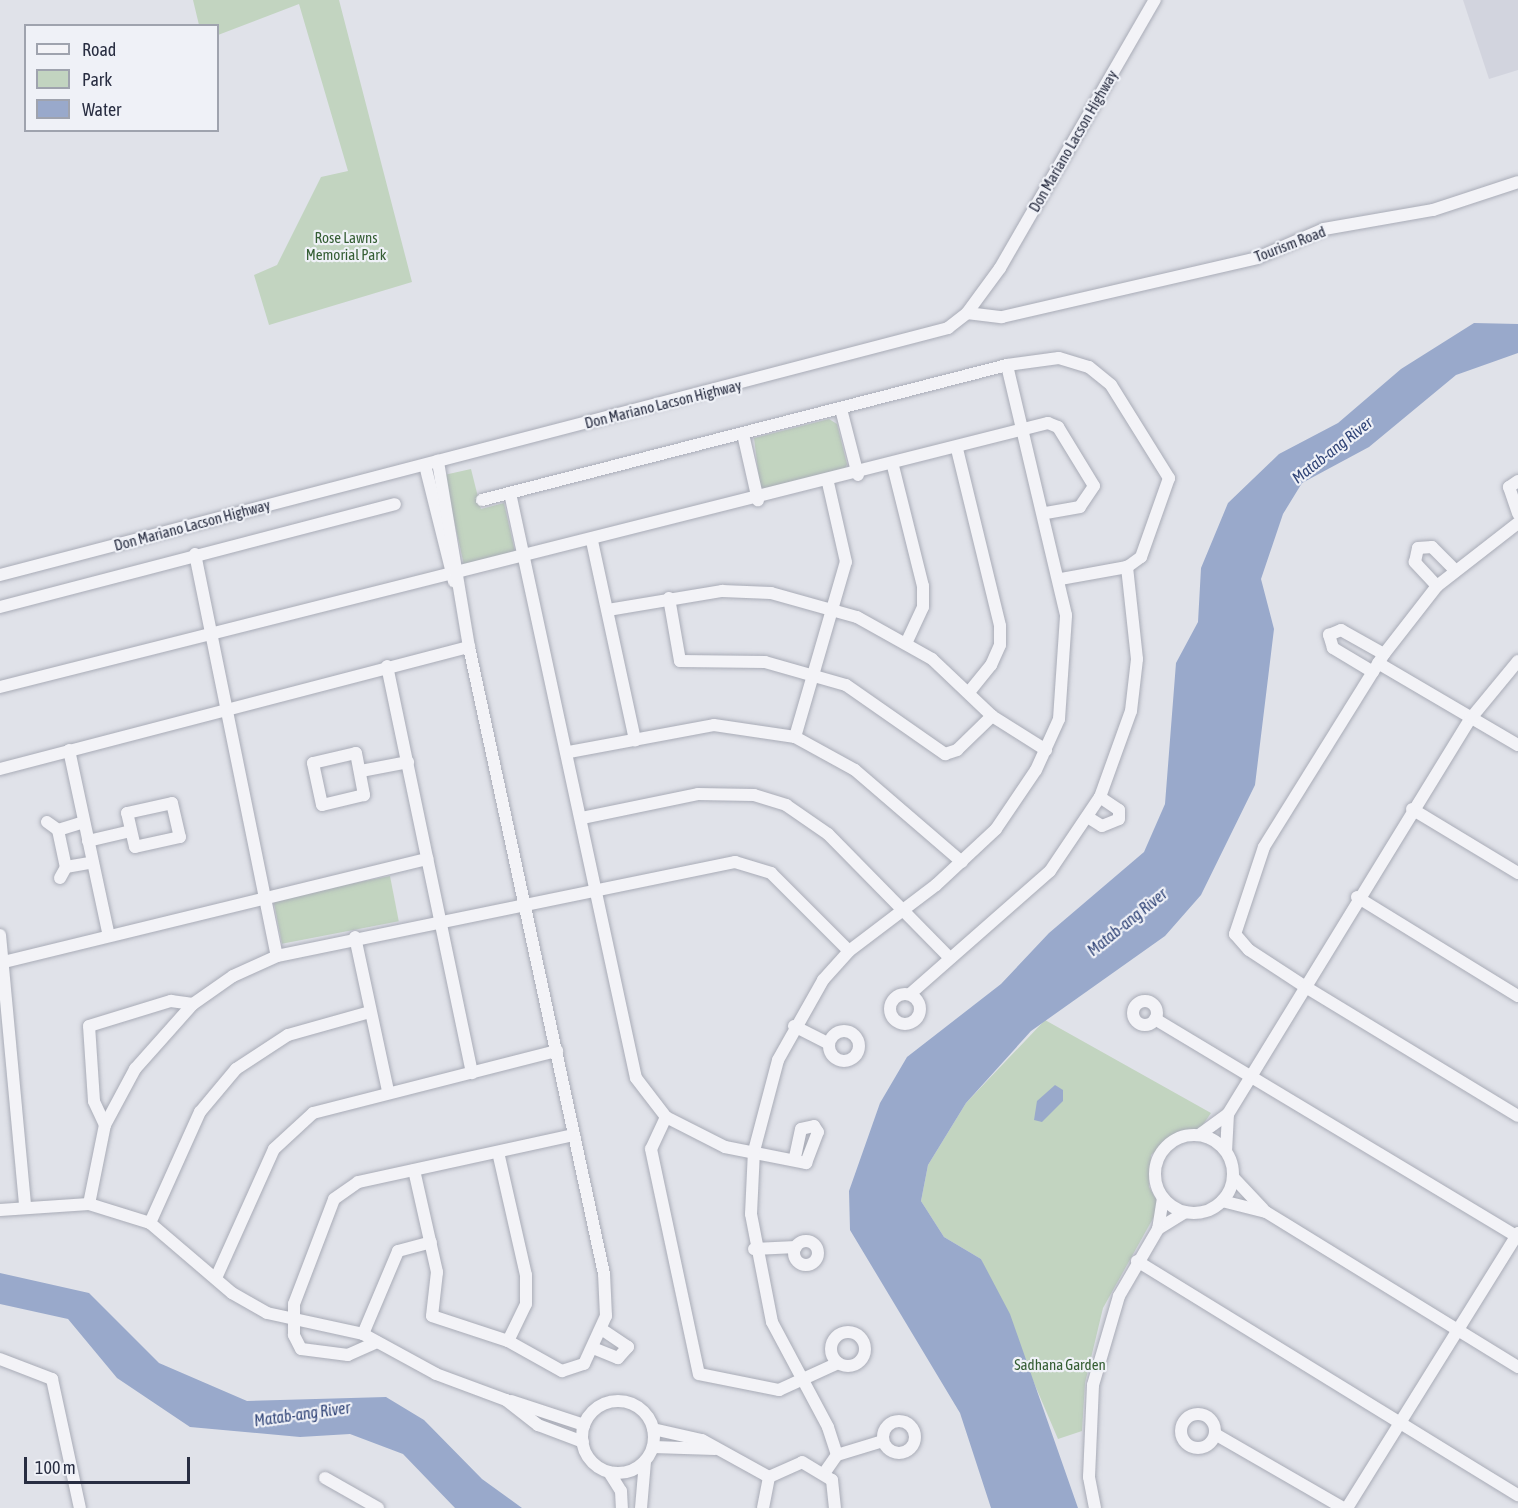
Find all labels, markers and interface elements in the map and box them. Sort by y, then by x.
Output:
legend [24,24,219,132]
text: Road [82,39,116,60]
street label: Don Mariano Lacson Highway [1025,67,1121,215]
text: Park [82,69,112,90]
text: Water [82,99,121,120]
street label: Tourism Road [1252,222,1328,266]
park label: Rose Lawns Memorial Park [306,228,386,263]
street label: Don Mariano Lacson Highway [583,376,743,432]
water label: Matab-ang River [1288,413,1376,487]
street label: Don Mariano Lacson Highway [112,495,272,555]
water label: Matab-ang River [1083,884,1171,960]
park label: Sadhana Garden [1014,1356,1106,1374]
water label: Matab-ang River [253,1398,351,1430]
scale bar [27,1445,194,1483]
text: 100 m [35,1457,76,1478]

